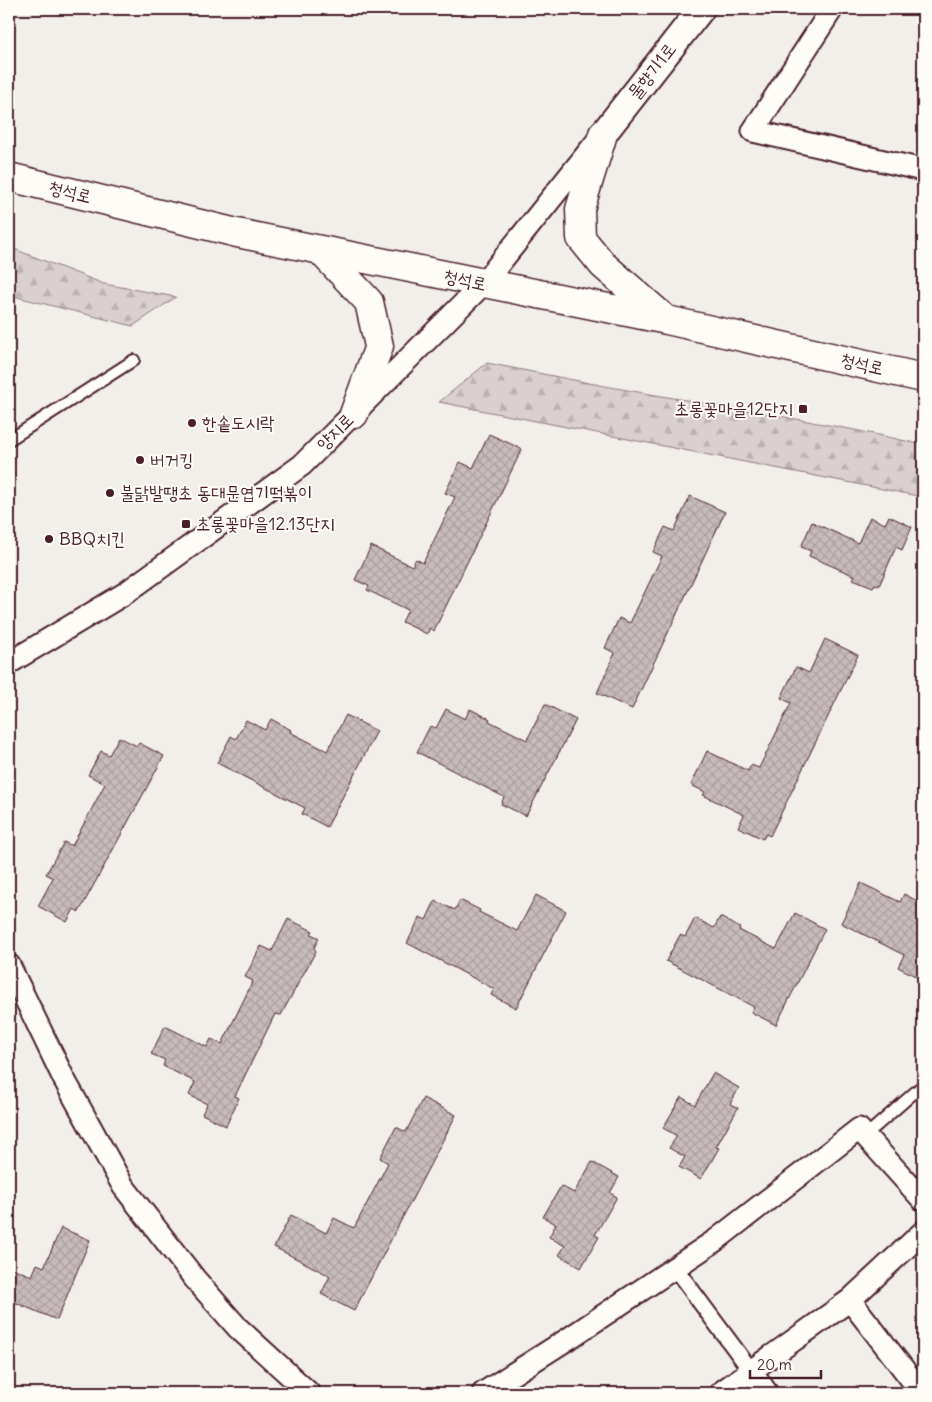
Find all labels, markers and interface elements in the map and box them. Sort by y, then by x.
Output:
street label: 물향기1로 [623,38,681,103]
street label: 청석로 [46,175,94,208]
street label: 청석로 [441,264,489,295]
street label: 청석로 [838,347,886,380]
place label: 초롱꽃마을12단지 [675,397,793,420]
marker: 초롱꽃마을12단지 [797,403,809,415]
street label: 양지로 [311,408,358,455]
place label: 한솥도시락 [202,411,275,434]
marker: 한솥도시락 [186,417,198,429]
place label: 버거킹 [150,448,193,471]
marker: 버거킹 [134,454,146,466]
place label: 불닭발땡초 동대문엽기떡볶이 [120,481,313,504]
marker: 불닭발땡초 동대문엽기떡볶이 [104,487,116,499]
place label: 초롱꽃마을12.13단지 [196,512,335,535]
marker: 초롱꽃마을12.13단지 [180,518,192,530]
place label: BBQ치킨 [59,527,125,550]
marker: BBQ치킨 [43,533,55,545]
scale bar [750,1347,821,1379]
text: 20 m [757,1355,792,1374]

